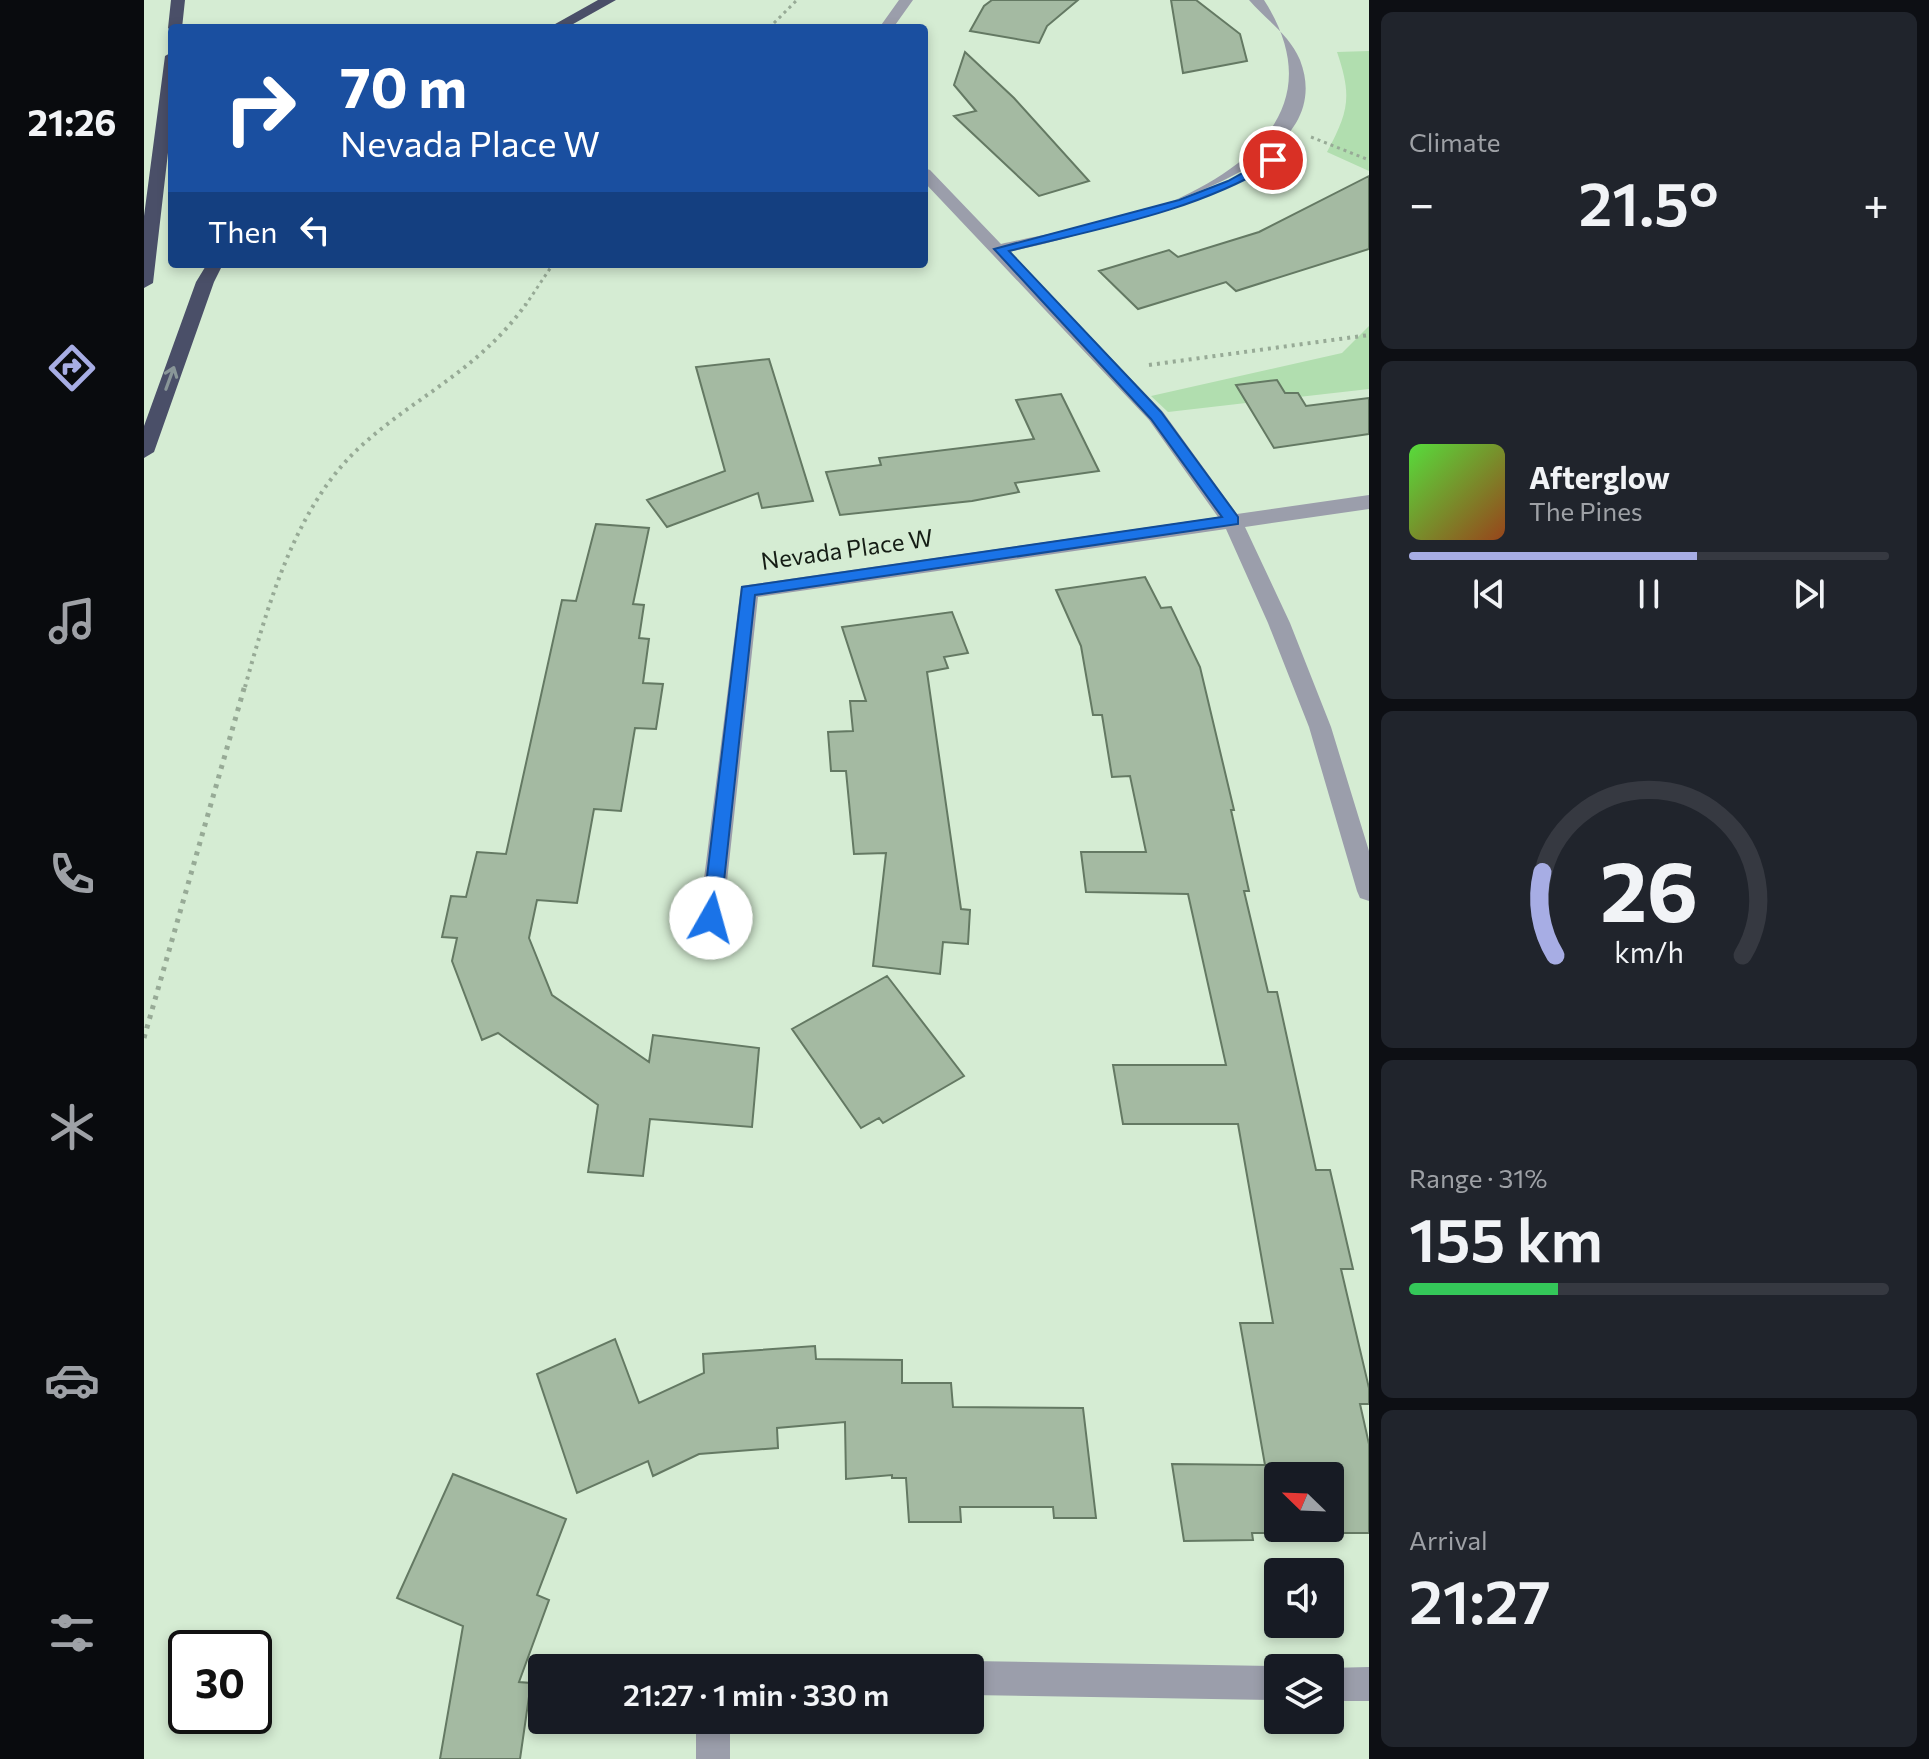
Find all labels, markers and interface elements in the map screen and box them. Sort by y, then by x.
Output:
text: 70 m [340,51,467,120]
icon: right [208,56,312,160]
text: 21:26 [28,99,116,143]
text: Nevada Place W [340,120,600,164]
pin [1239,126,1307,194]
text: Climate [1409,126,1501,157]
icon: arrive [1251,138,1295,182]
text: 21.5° [1578,165,1719,238]
text: − [1409,175,1434,229]
text: + [1863,175,1889,229]
icon: left [293,208,337,252]
text: Then [208,212,277,249]
icon: directions [44,340,100,396]
one-way arrow [164,366,179,391]
text: Afterglow [1529,458,1670,495]
text: The Pines [1529,495,1643,526]
street label: Nevada Place W [759,522,935,575]
icon: previous [1467,572,1511,616]
icon: pause [1627,572,1671,616]
icon: next [1787,572,1831,616]
icon: music [44,593,100,649]
text: 26 [1600,836,1698,938]
icon: phone [44,846,100,902]
position arrow [669,876,753,960]
text: km/h [1614,934,1684,969]
icon: climate [44,1099,100,1155]
text: Range · 31% [1409,1162,1547,1193]
text: 155 km [1409,1201,1603,1274]
icon: car [44,1352,100,1408]
north arrow [1264,1462,1344,1542]
map controls [1264,1462,1344,1734]
text: Arrival [1409,1524,1488,1555]
button: sound [1264,1558,1344,1638]
text: 21:27 [1409,1563,1551,1636]
icon: filters [44,1605,100,1661]
speed limit sign: 30 [168,1630,272,1734]
button: layers [1264,1654,1344,1734]
text: 21:27 · 1 min · 330 m [623,1675,889,1712]

